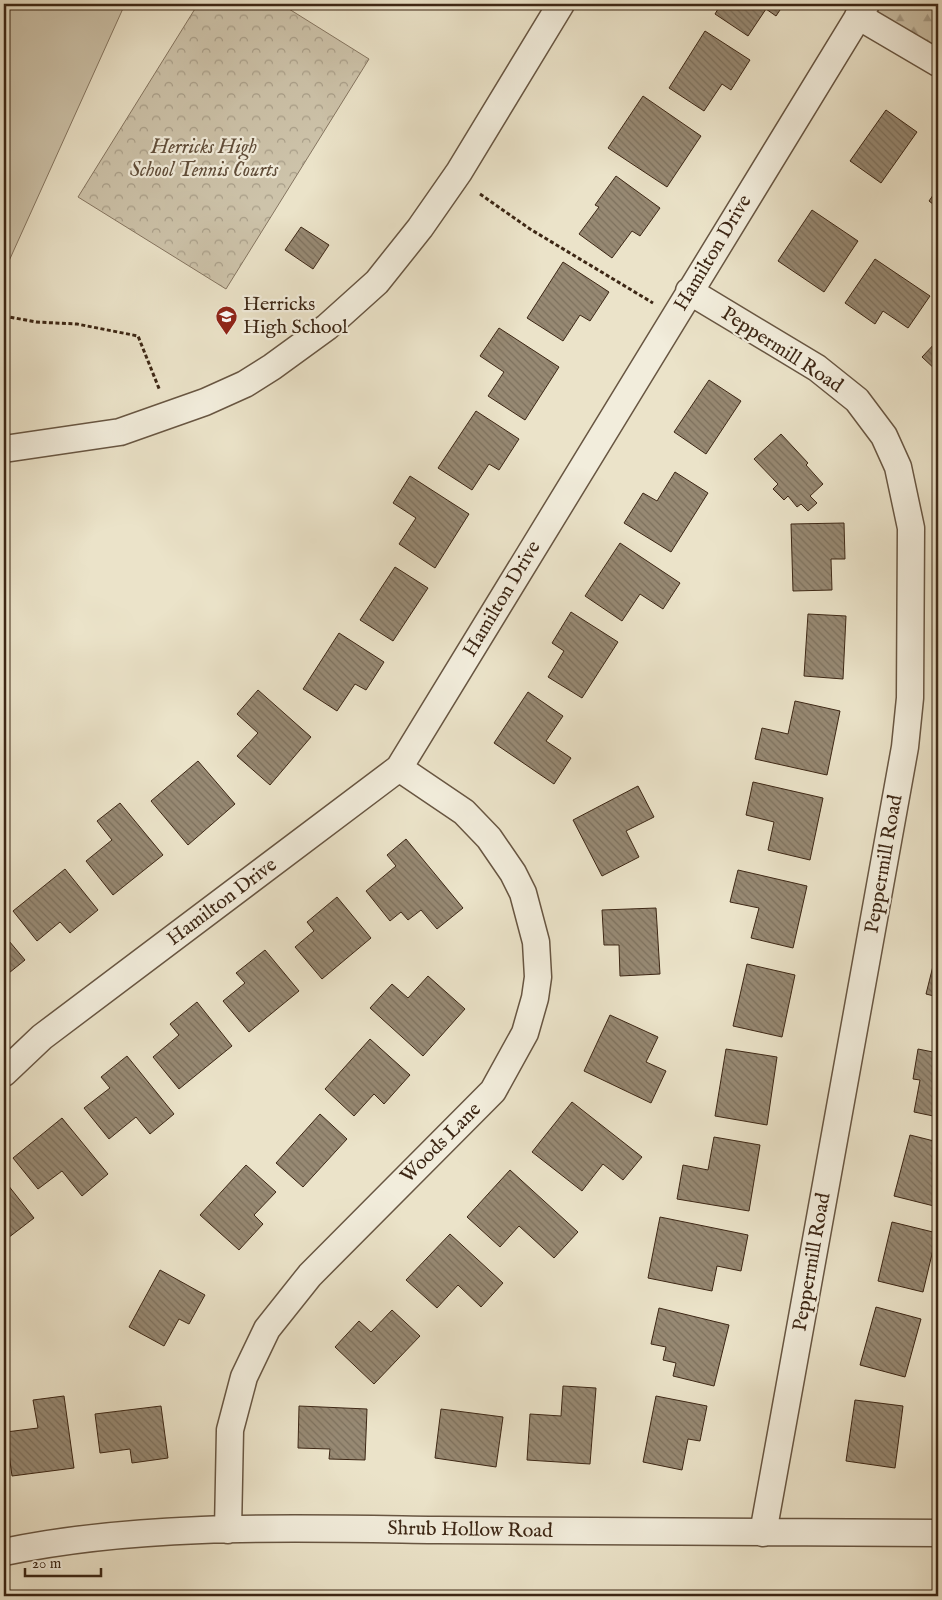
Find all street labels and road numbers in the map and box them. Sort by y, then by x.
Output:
street label: Hamilton Drive [668,190,758,316]
street label: Peppermill Road [716,301,848,399]
street label: Hamilton Drive [457,536,547,662]
street label: Peppermill Road [860,793,909,935]
street label: Hamilton Drive [162,853,282,951]
street label: Woods Lane [395,1097,487,1189]
street label: Peppermill Road [788,1191,837,1333]
street label: Shrub Hollow Road [387,1516,553,1544]

